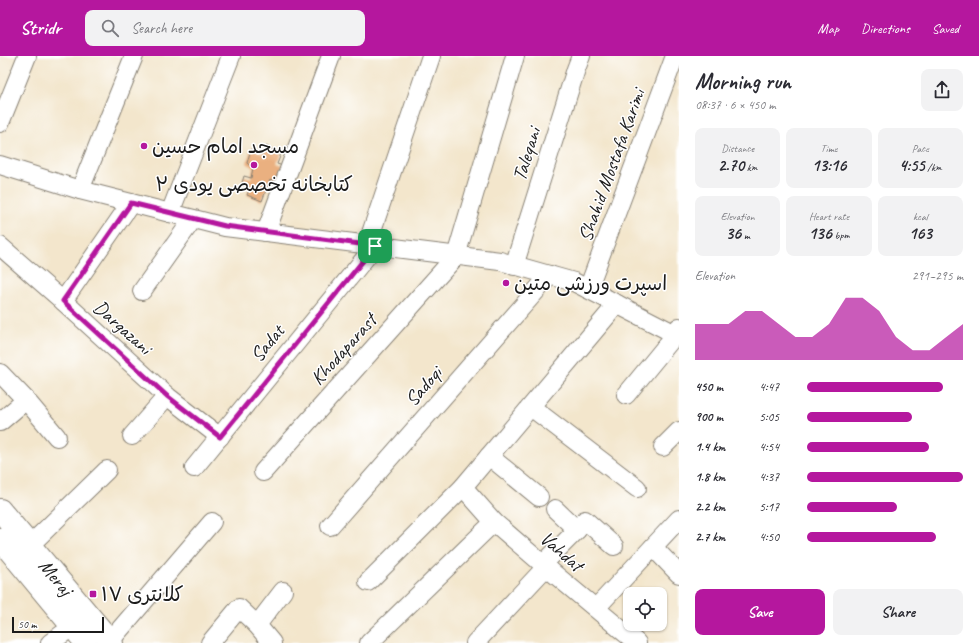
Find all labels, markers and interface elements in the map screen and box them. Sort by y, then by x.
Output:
search box [85,10,365,46]
text: Stridr [20,16,61,40]
icon: search [99,17,121,39]
text: Search here [131,19,192,38]
text: Map [818,20,839,37]
text: Directions [861,20,910,37]
text: Saved [932,20,959,37]
text: Morning run [695,68,791,96]
button: share [921,69,963,111]
street label: Shahid Mostafa Karimi [572,83,651,245]
text: 08:37 · 6 × 450 m [695,97,776,113]
street label: Taleqani [507,122,547,184]
place label: مسجد امام حسین [152,134,299,161]
marker: مسجد امام حسین [139,141,149,151]
text: Distance [721,141,754,155]
text: Time [821,141,837,155]
text: Pace [912,141,929,155]
text: 2.70 [718,155,744,176]
text: 13:16 [812,155,846,176]
text: 4:55 [899,155,925,176]
marker: کتابخانه تخصصی یودی ۲ [249,160,259,170]
text: km [744,160,758,174]
text: /km [925,160,942,174]
place label: کتابخانه تخصصی یودی ۲ [155,172,353,197]
text: Elevation [721,209,755,223]
text: Heart rate [809,209,849,223]
text: kcal [913,209,928,223]
text: 36 [725,223,741,244]
text: 136 [808,223,832,244]
text: 163 [909,223,932,244]
text: m [741,228,750,242]
text: bpm [832,228,850,242]
pin [358,229,392,263]
icon: arrive [364,235,386,257]
text: Elevation [695,268,735,284]
text: 291–295 m [912,268,963,284]
place label: اسپرت ورزشی متین [514,271,667,296]
marker: اسپرت ورزشی متین [501,278,511,288]
street label: Dargazani [88,295,159,362]
street label: Khodaparast [305,306,384,390]
street label: Sadat [245,318,291,367]
street label: Sadoqi [399,360,449,411]
text: 450 m [695,379,723,395]
text: 4:47 [759,379,779,395]
text: 900 m [695,409,723,425]
text: 5:05 [759,409,779,425]
text: 1.4 km [695,439,725,455]
text: 4:54 [759,439,779,455]
text: 1.8 km [695,469,725,485]
text: 4:37 [759,469,779,485]
text: 2.2 km [695,499,725,515]
text: 5:17 [759,499,779,515]
street label: Vahdat [535,526,591,579]
text: 2.7 km [695,529,725,545]
text: 4:50 [759,529,779,545]
street label: Meraj [33,554,80,603]
place label: کلانتری ۱۷ [101,582,184,607]
map controls [623,587,667,631]
button: locate [623,587,667,631]
marker: کلانتری ۱۷ [88,589,98,599]
button: Save [695,589,825,635]
button: Share [833,589,963,635]
scale bar [12,615,104,634]
text: 50 m [18,617,37,631]

